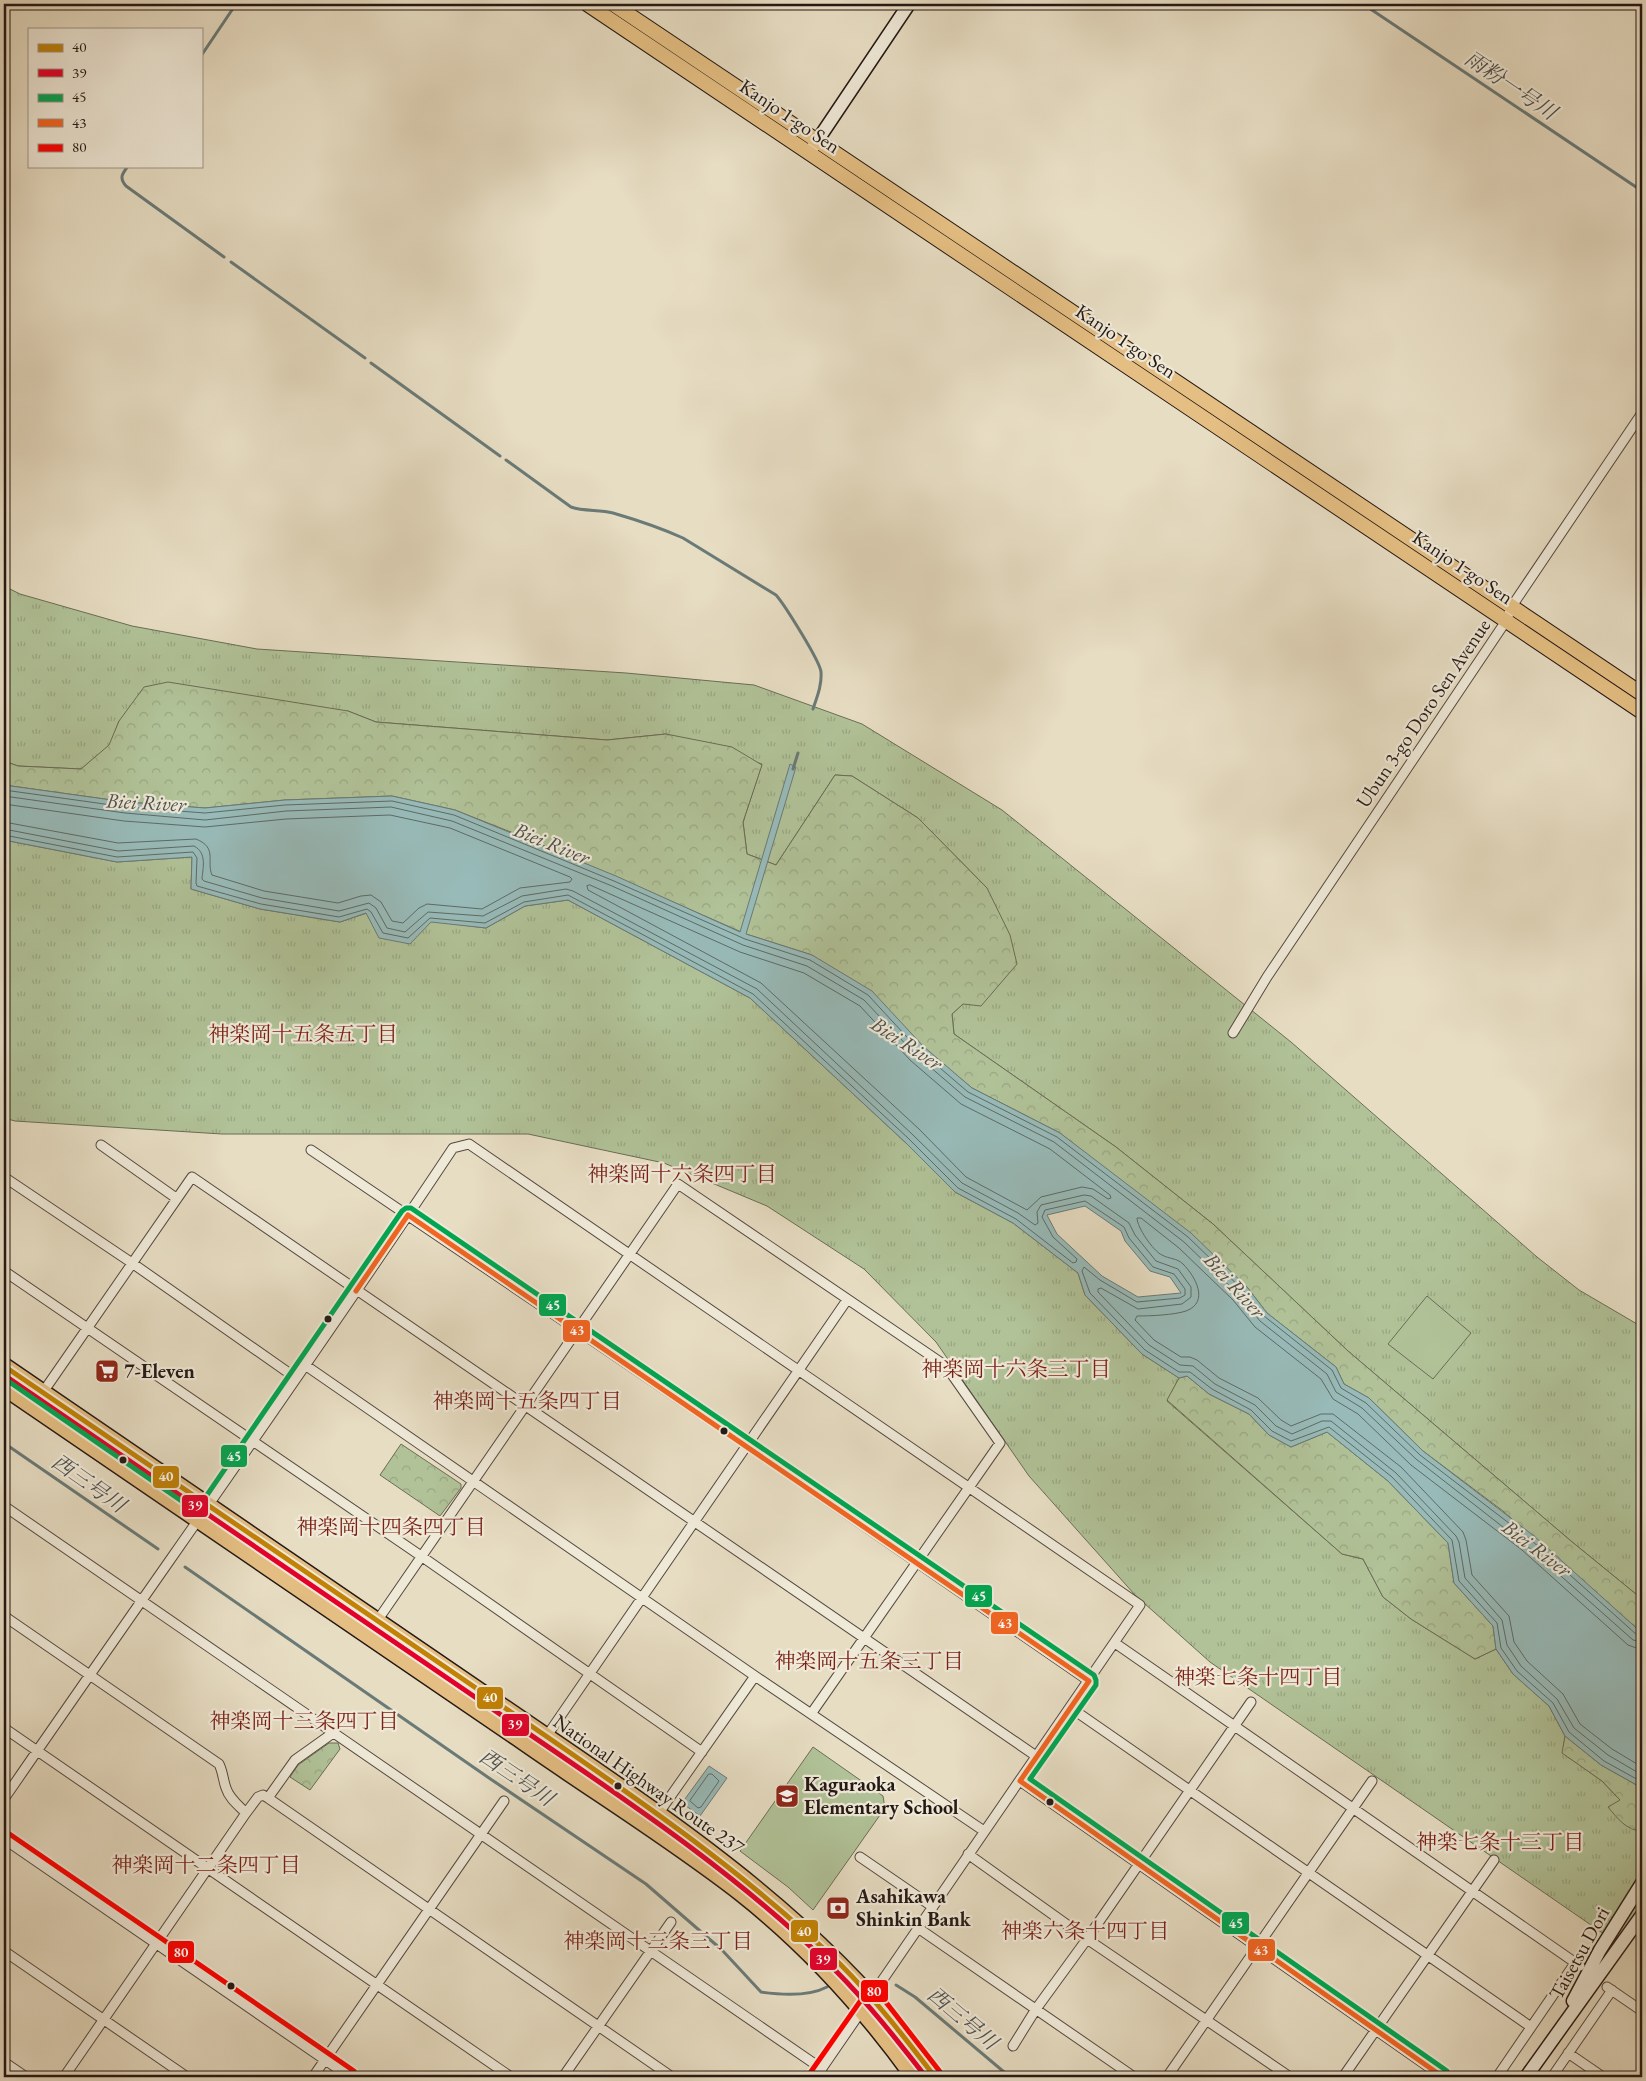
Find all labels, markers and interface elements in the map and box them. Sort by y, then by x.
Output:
legend [28,28,202,168]
text: 40 [72,37,86,56]
water label: 雨粉一号川 [1460,44,1564,127]
text: 39 [72,63,86,82]
street label: Kanjo 1-go Sen [735,73,846,159]
text: 45 [72,87,86,106]
text: 43 [72,113,86,132]
text: 80 [72,137,86,156]
street label: Kanjo 1-go Sen [1071,298,1182,384]
street label: Kanjo 1-go Sen [1408,524,1519,610]
street label: Ubun 3-go Doro Sen Avenue [1350,613,1496,812]
water label: Biei River [105,786,188,818]
water label: Biei River [509,815,595,871]
water label: Biei River [865,1009,949,1077]
district label: 神楽岡十五条五丁目 [209,1020,398,1047]
district label: 神楽岡十六条四丁目 [588,1160,777,1187]
water label: Biei River [1198,1246,1272,1324]
line badge: 45 [538,1293,567,1317]
text: 45 [546,1296,560,1314]
unlabelled marker [323,1314,333,1324]
line badge: 43 [562,1319,591,1343]
text: 43 [570,1321,584,1339]
district label: 神楽岡十六条三丁目 [922,1355,1111,1382]
supermarket icon: 7-Eleven [94,1358,120,1384]
place label: 7-Eleven [124,1358,195,1384]
district label: 神楽岡十五条四丁目 [433,1387,622,1414]
unlabelled marker [719,1426,729,1436]
line badge: 45 [220,1444,248,1468]
text: 45 [227,1447,241,1465]
water label: 西三号川 [47,1448,133,1519]
unlabelled marker [118,1455,128,1465]
line badge: 40 [152,1465,180,1489]
text: 40 [159,1467,174,1485]
line badge: 39 [181,1494,209,1518]
text: 39 [188,1496,203,1514]
district label: 神楽岡十四条四丁目 [297,1513,486,1540]
water label: Biei River [1496,1513,1578,1583]
line badge: 45 [964,1584,993,1608]
text: 45 [972,1587,986,1605]
line badge: 43 [990,1611,1019,1635]
text: 43 [998,1614,1012,1632]
district label: 神楽岡十五条三丁目 [775,1647,964,1674]
district label: 神楽七条十四丁目 [1174,1663,1342,1690]
line badge: 40 [476,1686,504,1710]
text: 40 [483,1688,498,1706]
district label: 神楽岡十三条四丁目 [210,1707,399,1734]
street label: National Highway Route 237 [548,1708,750,1860]
line badge: 39 [501,1713,530,1737]
text: 39 [508,1715,523,1733]
water label: 西三号川 [475,1742,561,1813]
place label: Kaguraoka Elementary School [804,1771,959,1820]
unlabelled marker [613,1781,623,1791]
school or university icon: Kaguraoka Elementary School [774,1783,800,1809]
unlabelled marker [1045,1797,1055,1807]
district label: 神楽七条十三丁目 [1416,1828,1584,1855]
district label: 神楽岡十二条四丁目 [112,1851,301,1878]
place label: Asahikawa Shinkin Bank [855,1883,972,1932]
bank icon: Asahikawa Shinkin Bank [825,1895,851,1921]
street label: Taisetsu Dori [1543,1902,1615,2004]
line badge: 45 [1221,1911,1250,1935]
text: 45 [1229,1914,1243,1932]
district label: 神楽六条十四丁目 [1001,1917,1169,1944]
line badge: 40 [790,1919,819,1943]
text: 40 [797,1922,812,1940]
district label: 神楽岡十三条三丁目 [564,1927,753,1954]
line badge: 43 [1247,1938,1276,1962]
line badge: 80 [167,1940,195,1964]
text: 43 [1254,1941,1268,1959]
text: 80 [174,1943,189,1961]
line badge: 39 [809,1947,838,1971]
text: 39 [816,1950,831,1968]
line badge: 80 [860,1979,889,2003]
unlabelled marker [226,1981,236,1991]
water label: 西三号川 [922,1981,1005,2057]
text: 80 [867,1982,882,2000]

